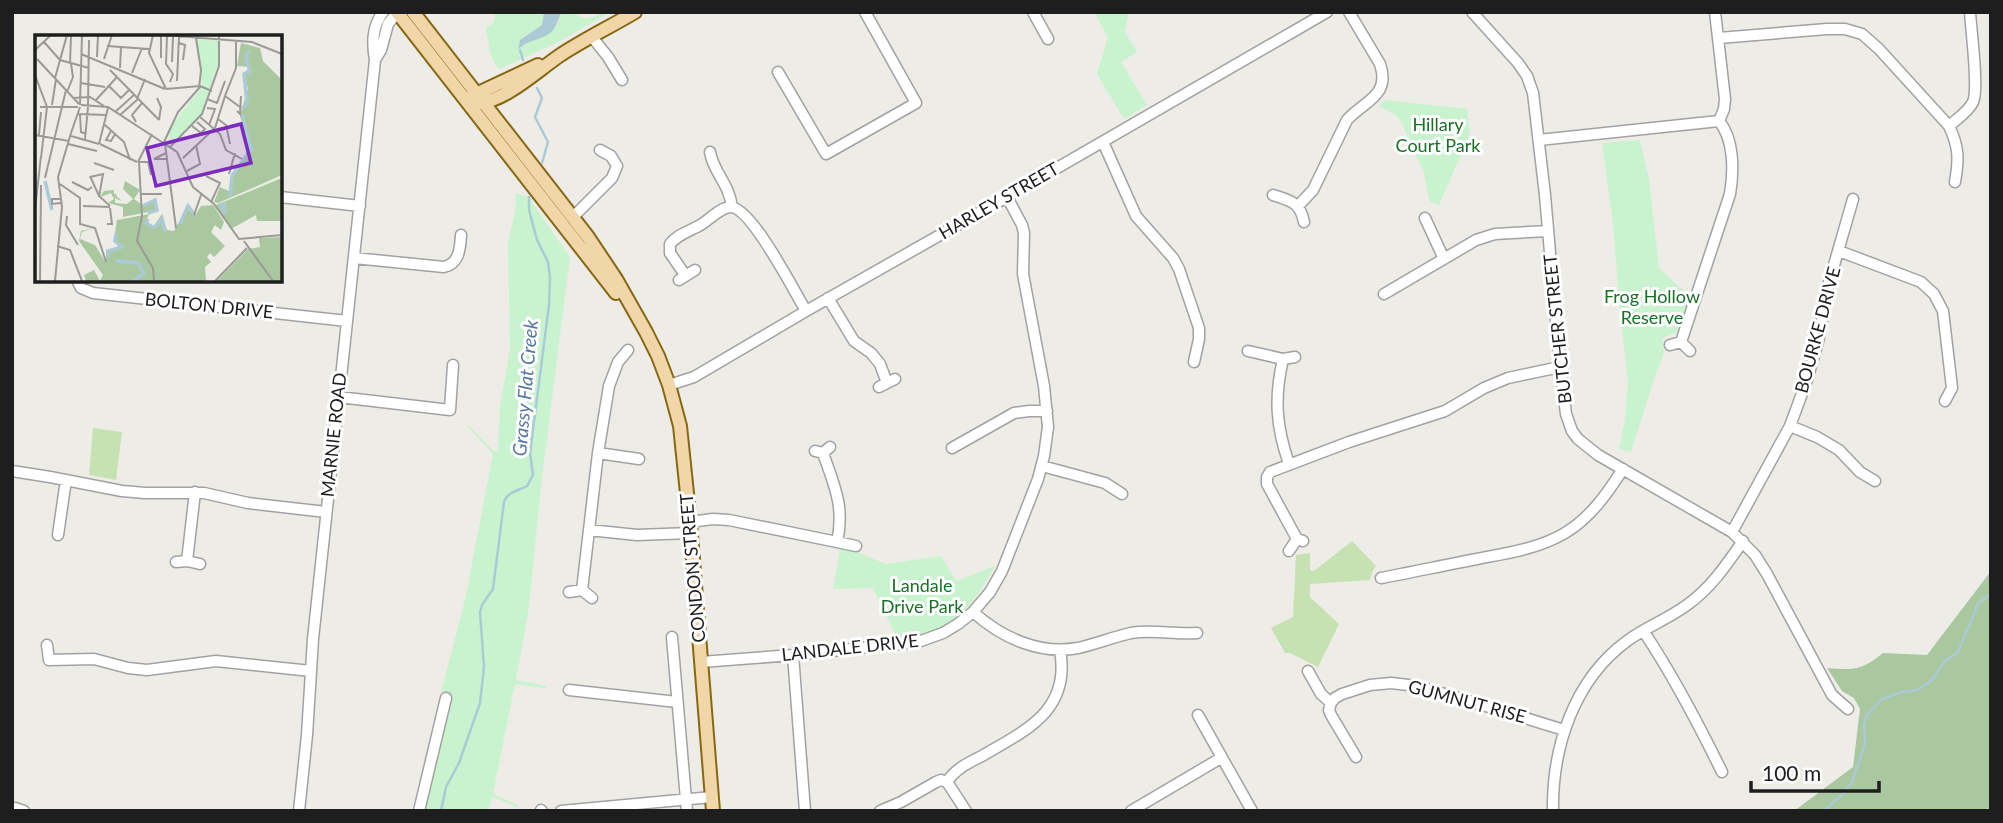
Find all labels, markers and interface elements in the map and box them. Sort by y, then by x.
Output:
inset map [35,35,282,282]
park label: Hillary Court Park [1396,113,1481,156]
street label: HARLEY STREET [935,157,1063,243]
street label: BUTCHER STREET [1538,253,1576,405]
street label: BOURKE DRIVE [1790,264,1844,395]
park label: Frog Hollow Reserve [1604,285,1700,328]
street label: BOLTON DRIVE [144,287,274,323]
water label: Grassy Flat Creek [507,318,542,457]
street label: MARNIE ROAD [316,372,350,498]
street label: CONDON STREET [675,492,709,643]
park label: Landale Drive Park [881,574,964,617]
street label: LANDALE DRIVE [780,629,919,665]
street label: GUMNUT RISE [1406,675,1529,727]
scale bar [1751,750,1879,794]
text: 100 m [1762,760,1821,785]

